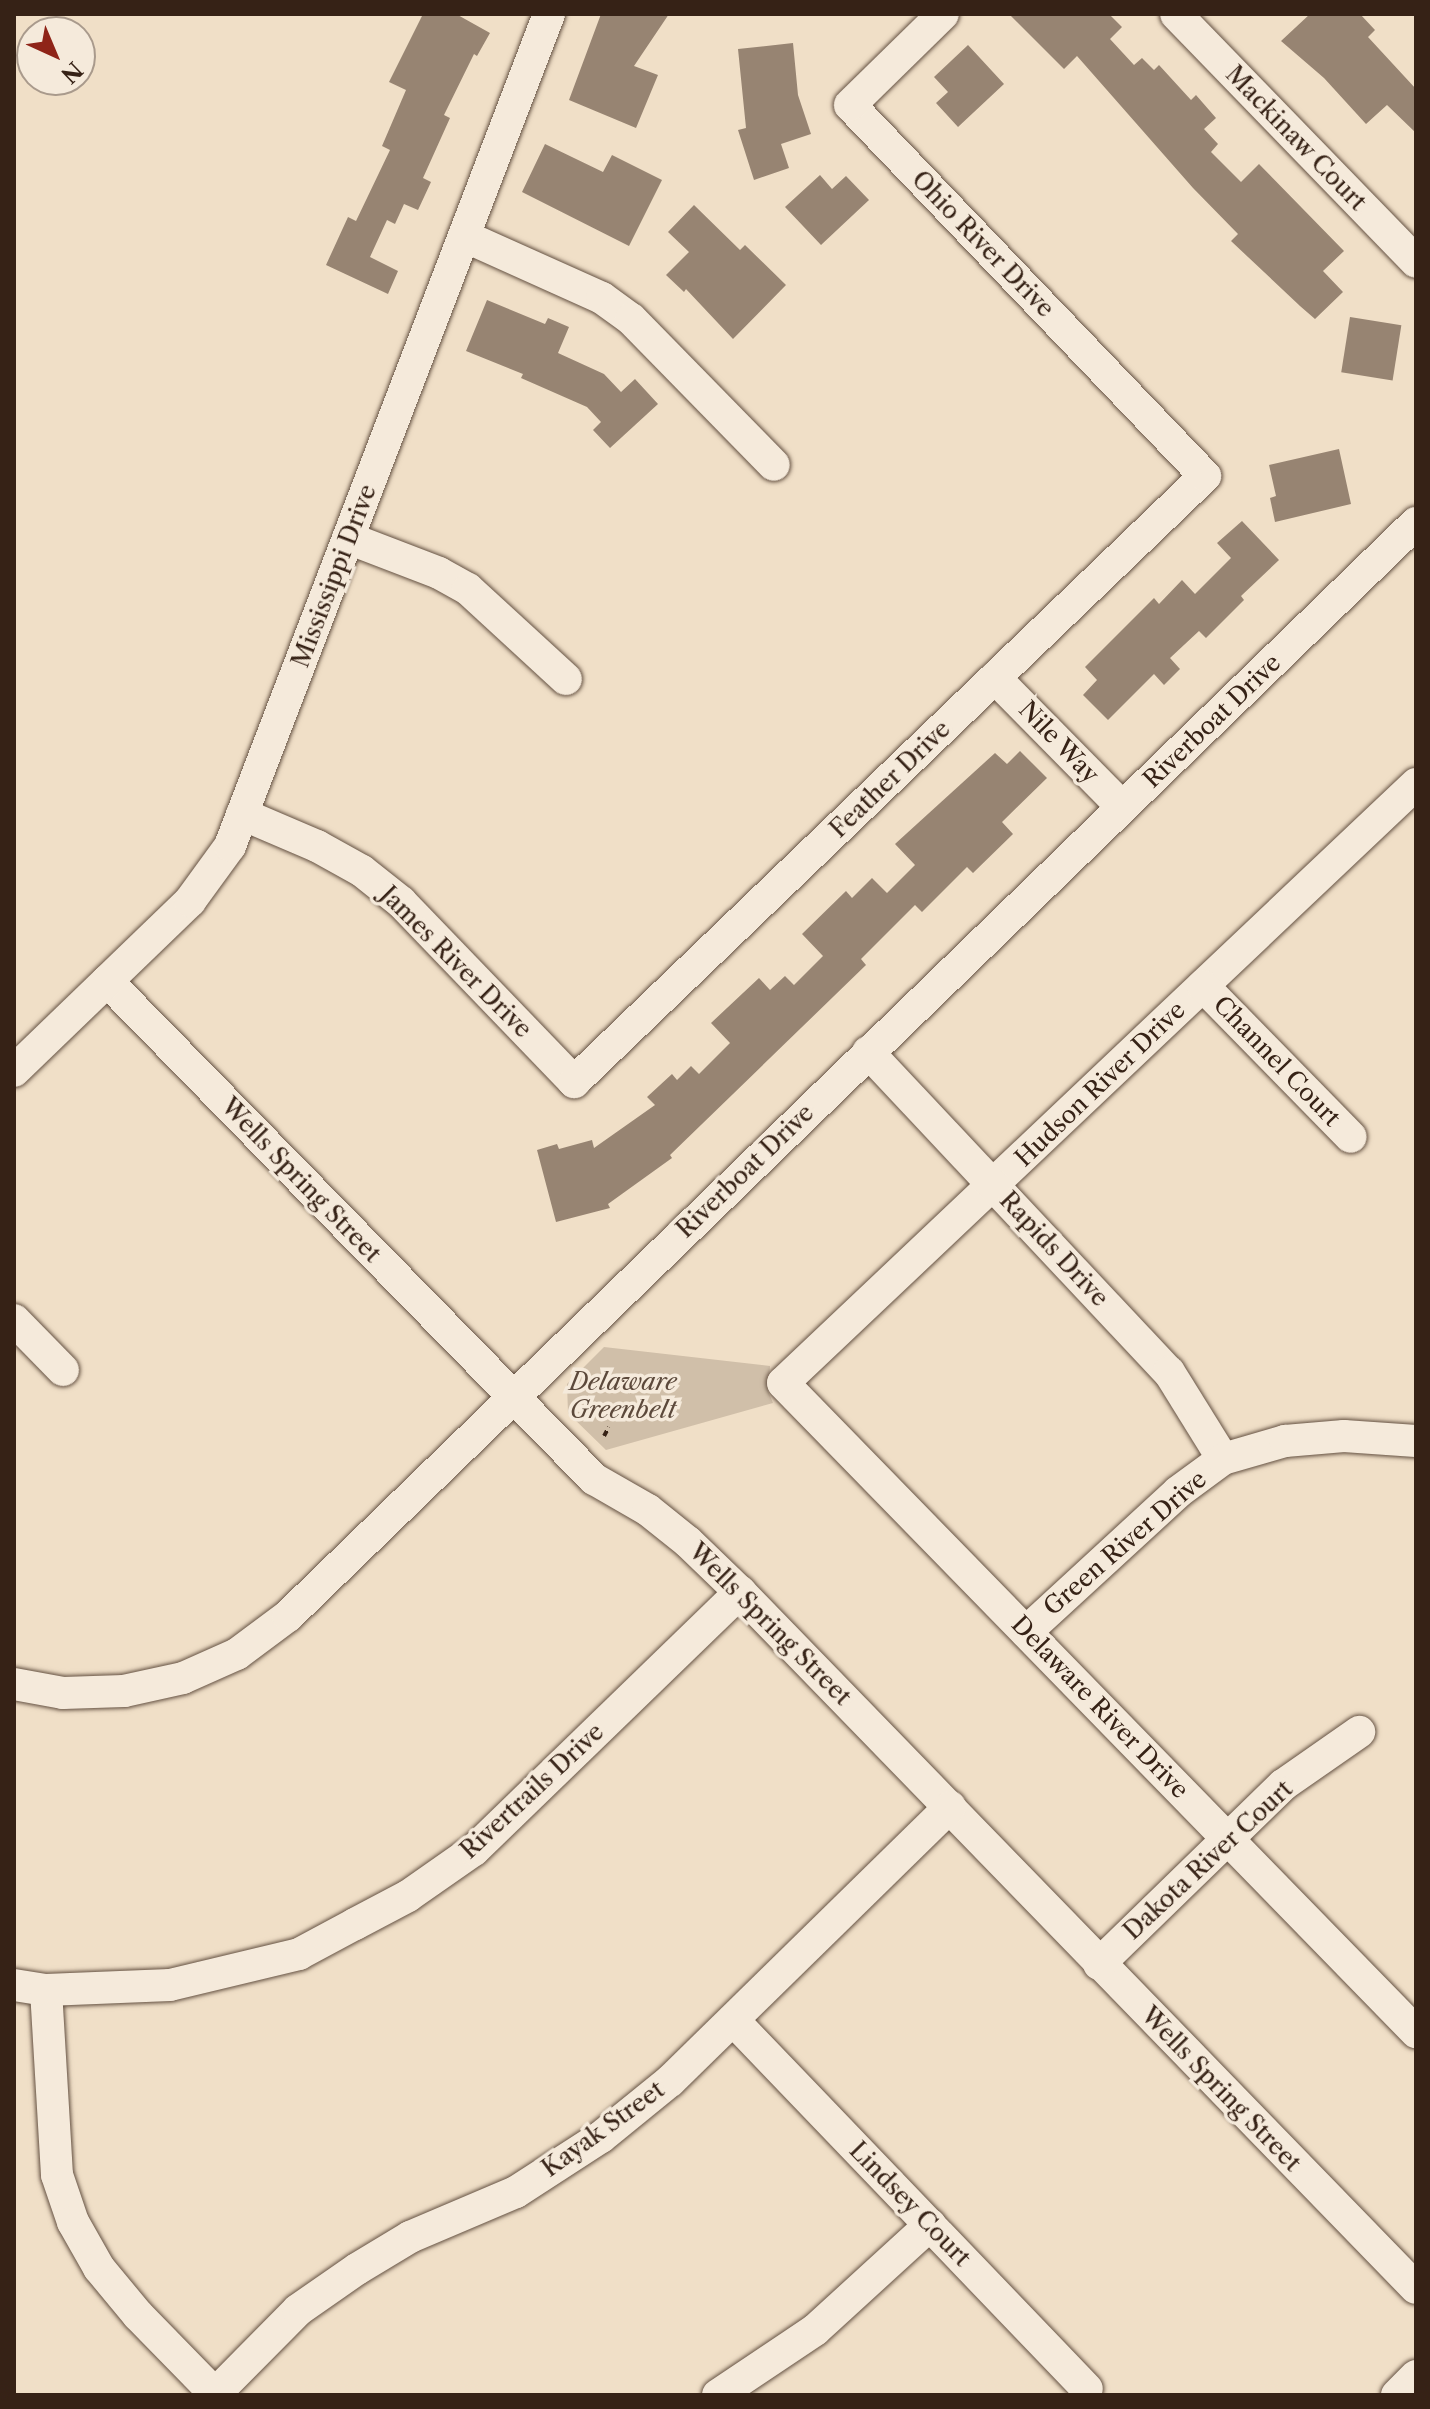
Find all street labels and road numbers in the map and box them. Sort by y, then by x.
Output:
street label: Mackinaw Court [1220,60,1372,216]
street label: Ohio River Drive [906,165,1060,323]
street label: Mississippi Drive [286,480,382,672]
street label: Riverboat Drive [1137,648,1287,794]
street label: Nile Way [1013,695,1105,789]
street label: Feather Drive [824,714,956,844]
street label: James River Drive [374,880,538,1044]
street label: Channel Court [1208,990,1346,1132]
street label: Hudson River Drive [1009,995,1191,1173]
street label: Wells Spring Street [215,1092,387,1268]
street label: Riverboat Drive [670,1098,820,1244]
street label: Rapids Drive [994,1186,1114,1312]
street label: Green River Drive [1038,1464,1212,1622]
street label: Wells Spring Street [683,1537,857,1711]
street label: Delaware River Drive [1005,1610,1195,1804]
street label: Rivertrails Drive [454,1717,610,1865]
street label: Dakota River Court [1117,1774,1299,1946]
street label: Wells Spring Street [1135,2001,1307,2177]
street label: Kayak Street [536,2075,670,2183]
street label: Lindsey Court [843,2136,977,2272]

